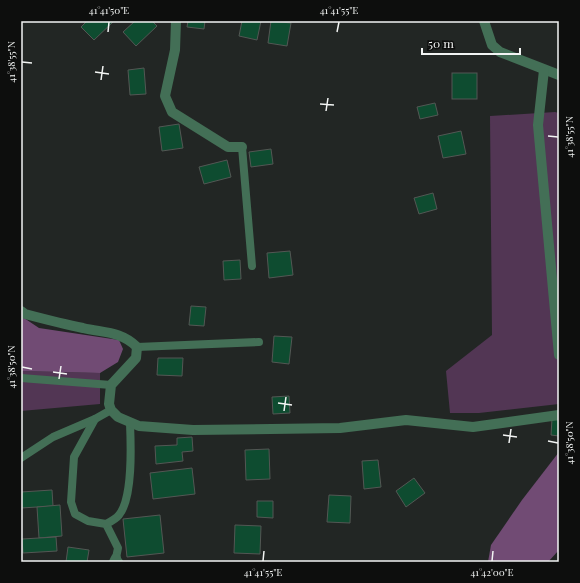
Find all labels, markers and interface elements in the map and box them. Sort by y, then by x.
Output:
text: 41°41'50"E [89,3,129,17]
text: 41°41'55"E [320,3,358,17]
scale bar [422,30,520,56]
text: 50 m [428,35,454,51]
text: 41°38'55"N [4,41,18,83]
text: 41°38'55"N [562,116,576,158]
text: 41°38'50"N [4,345,18,389]
text: 41°38'50"N [562,421,576,465]
text: 41°41'55"E [244,565,282,579]
text: 41°42'00"E [470,565,514,579]

